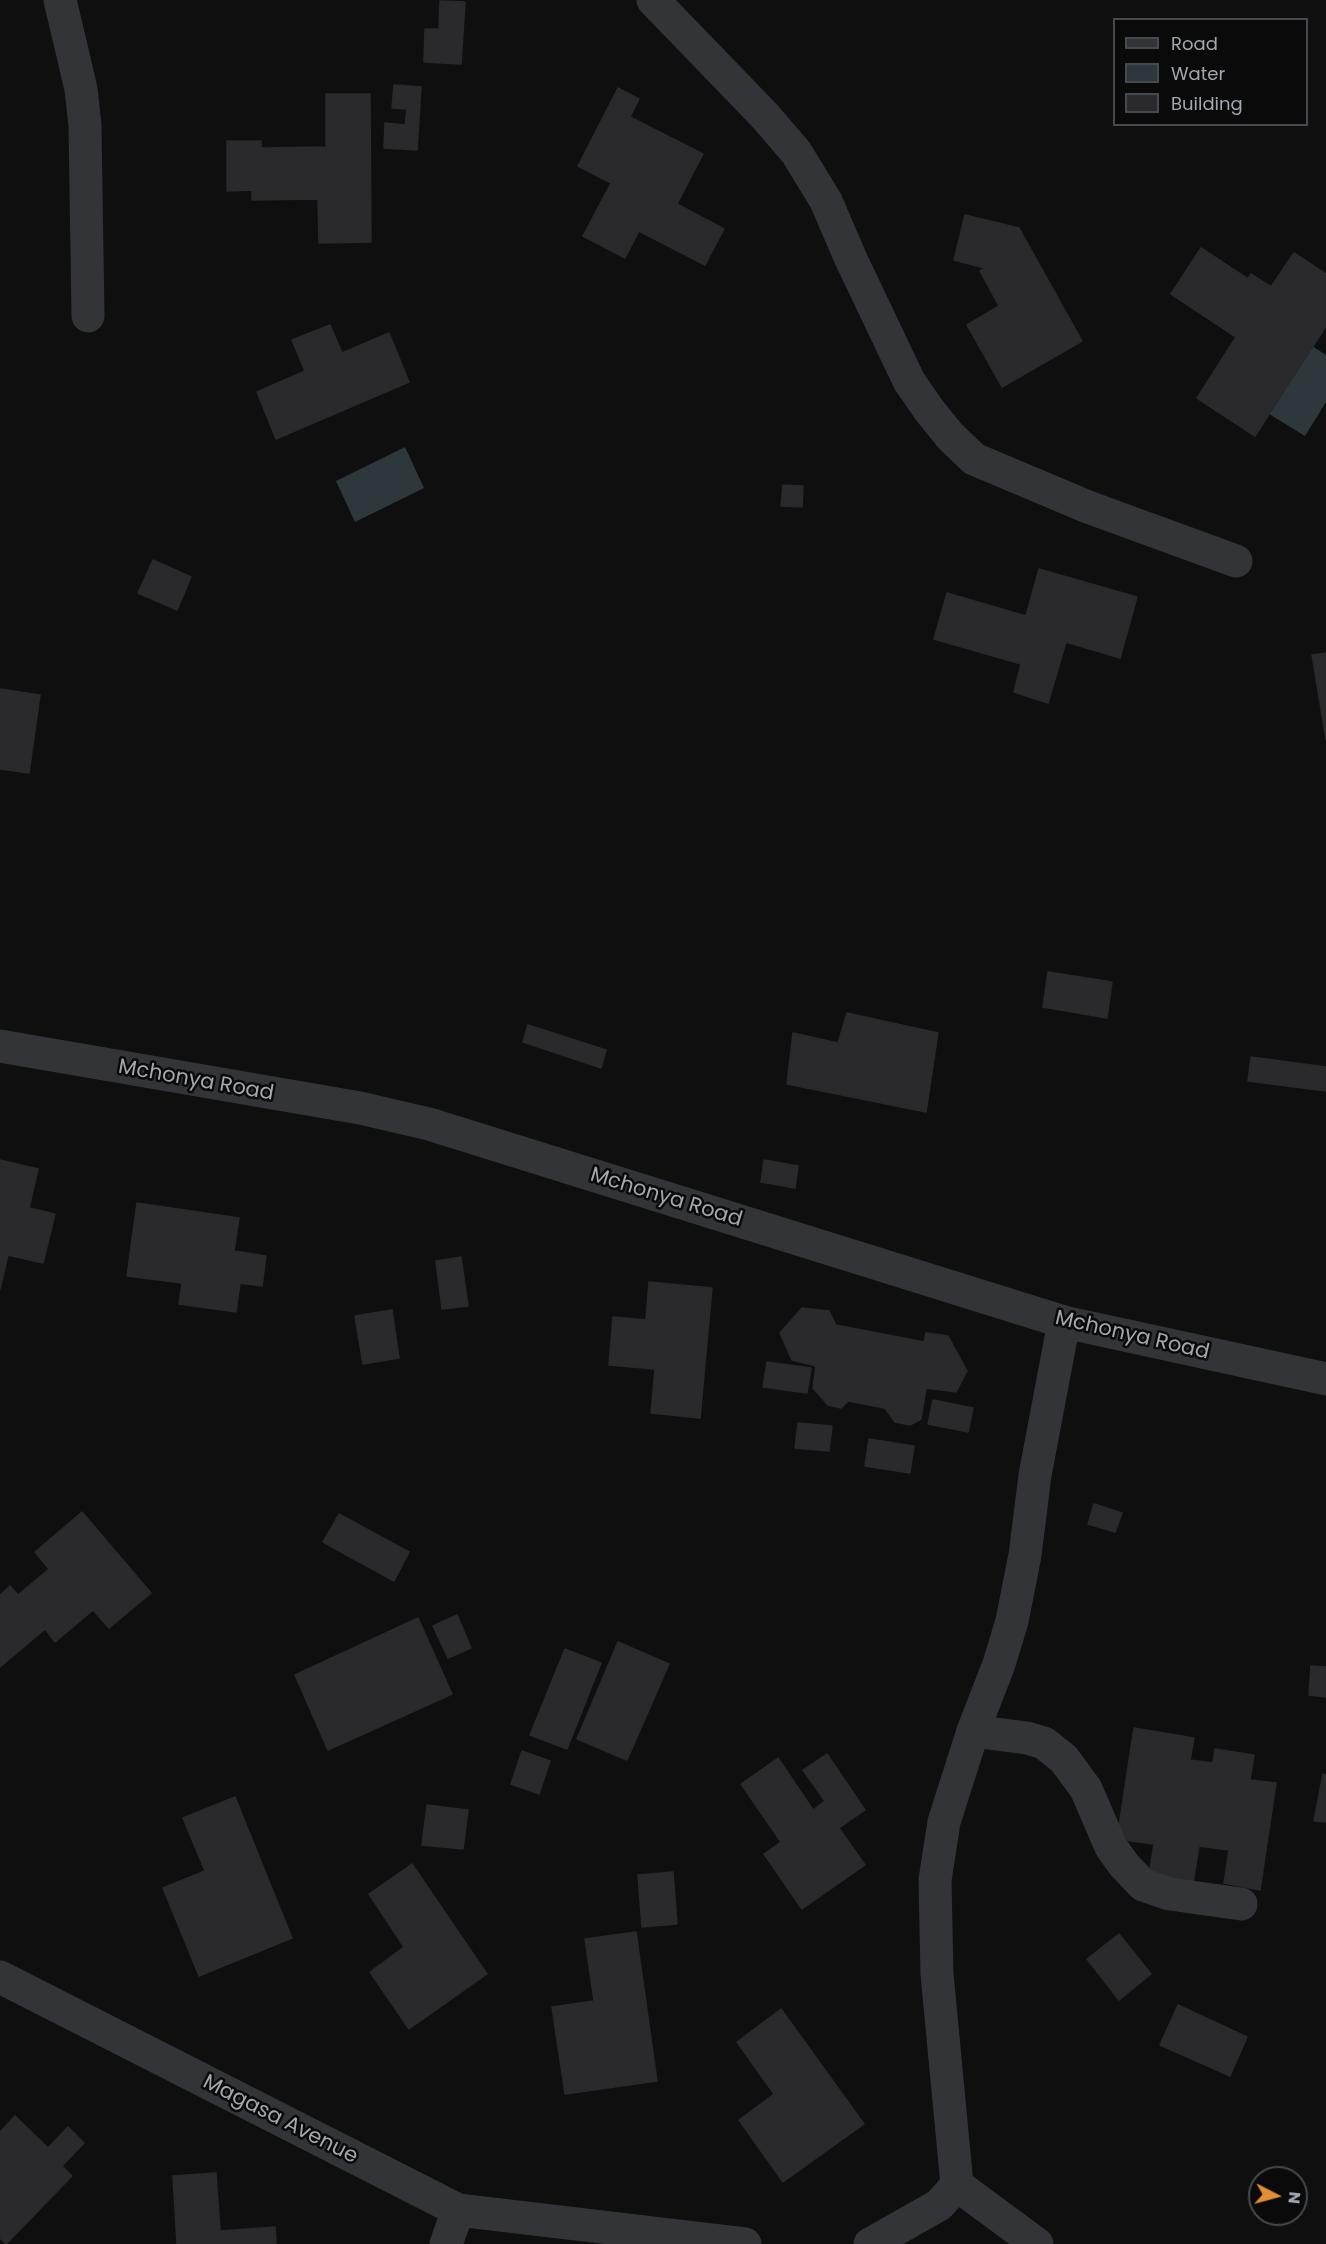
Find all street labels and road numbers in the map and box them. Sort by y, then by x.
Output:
street label: Mchonya Road [116,1055,276,1107]
street label: Mchonya Road [587,1163,745,1233]
street label: Mchonya Road [1052,1306,1212,1366]
street label: Magasa Avenue [198,2070,362,2170]

